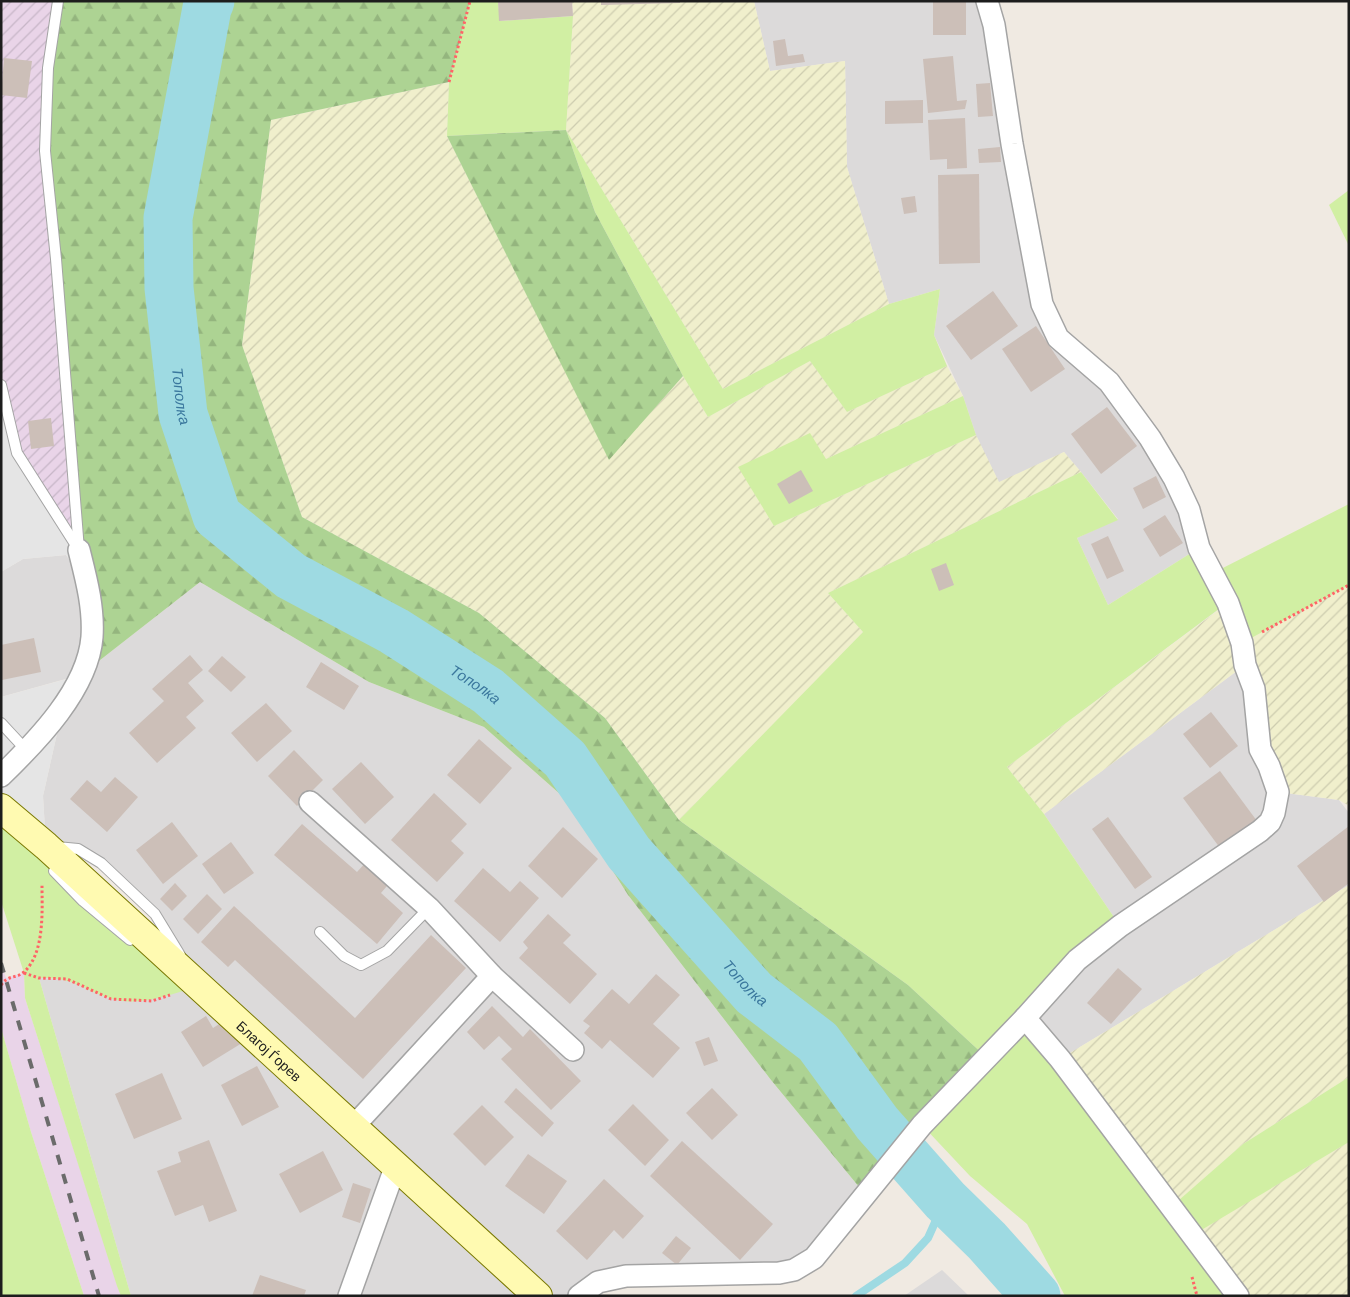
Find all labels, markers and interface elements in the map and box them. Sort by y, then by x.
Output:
water label: Тополка [169,367,195,427]
water label: Тополка [447,660,505,707]
water label: Тополка [719,956,772,1010]
street label: Благој Ѓорев [234,1017,306,1084]

